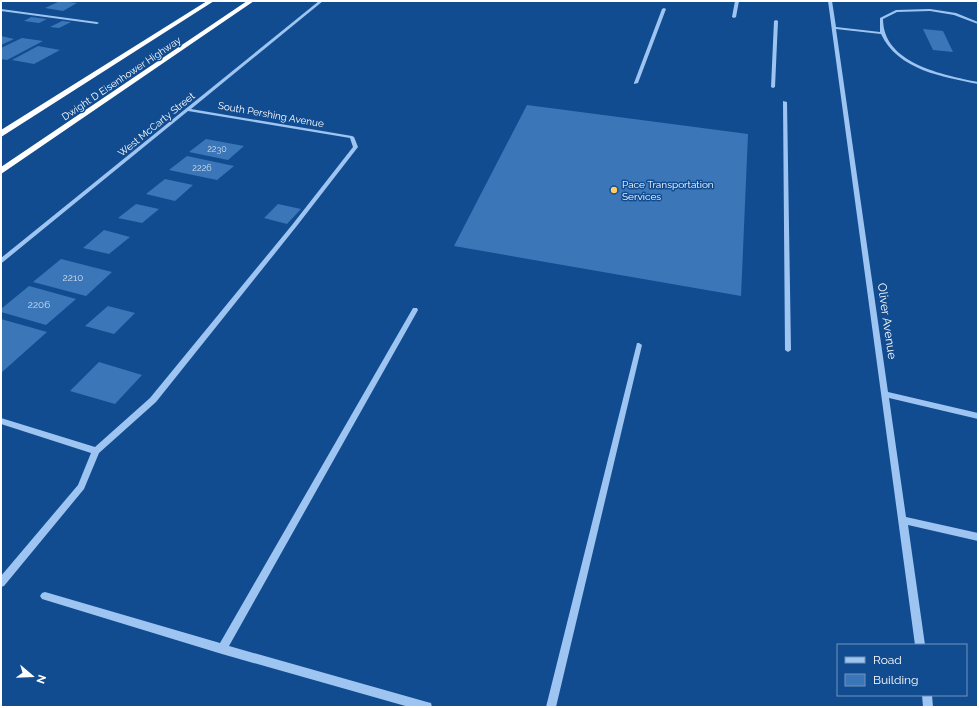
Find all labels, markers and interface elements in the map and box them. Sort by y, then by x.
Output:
street label: Dwight D Eisenhower Highway [60,34,183,122]
street label: West McCarty Street [116,90,197,159]
street label: South Pershing Avenue [217,100,325,129]
house number: 2230 [207,144,227,154]
house number: 2226 [192,163,212,173]
place label: Pace Transportation Services [622,179,714,202]
marker: Pace Transportation Services [609,185,619,195]
house number: 2210 [63,272,83,283]
street label: Oliver Avenue [875,282,899,360]
house number: 2206 [28,299,50,310]
legend [837,644,967,696]
text: Road [873,653,902,667]
north arrow [12,656,52,696]
text: N [33,673,48,685]
text: Building [873,673,919,687]

